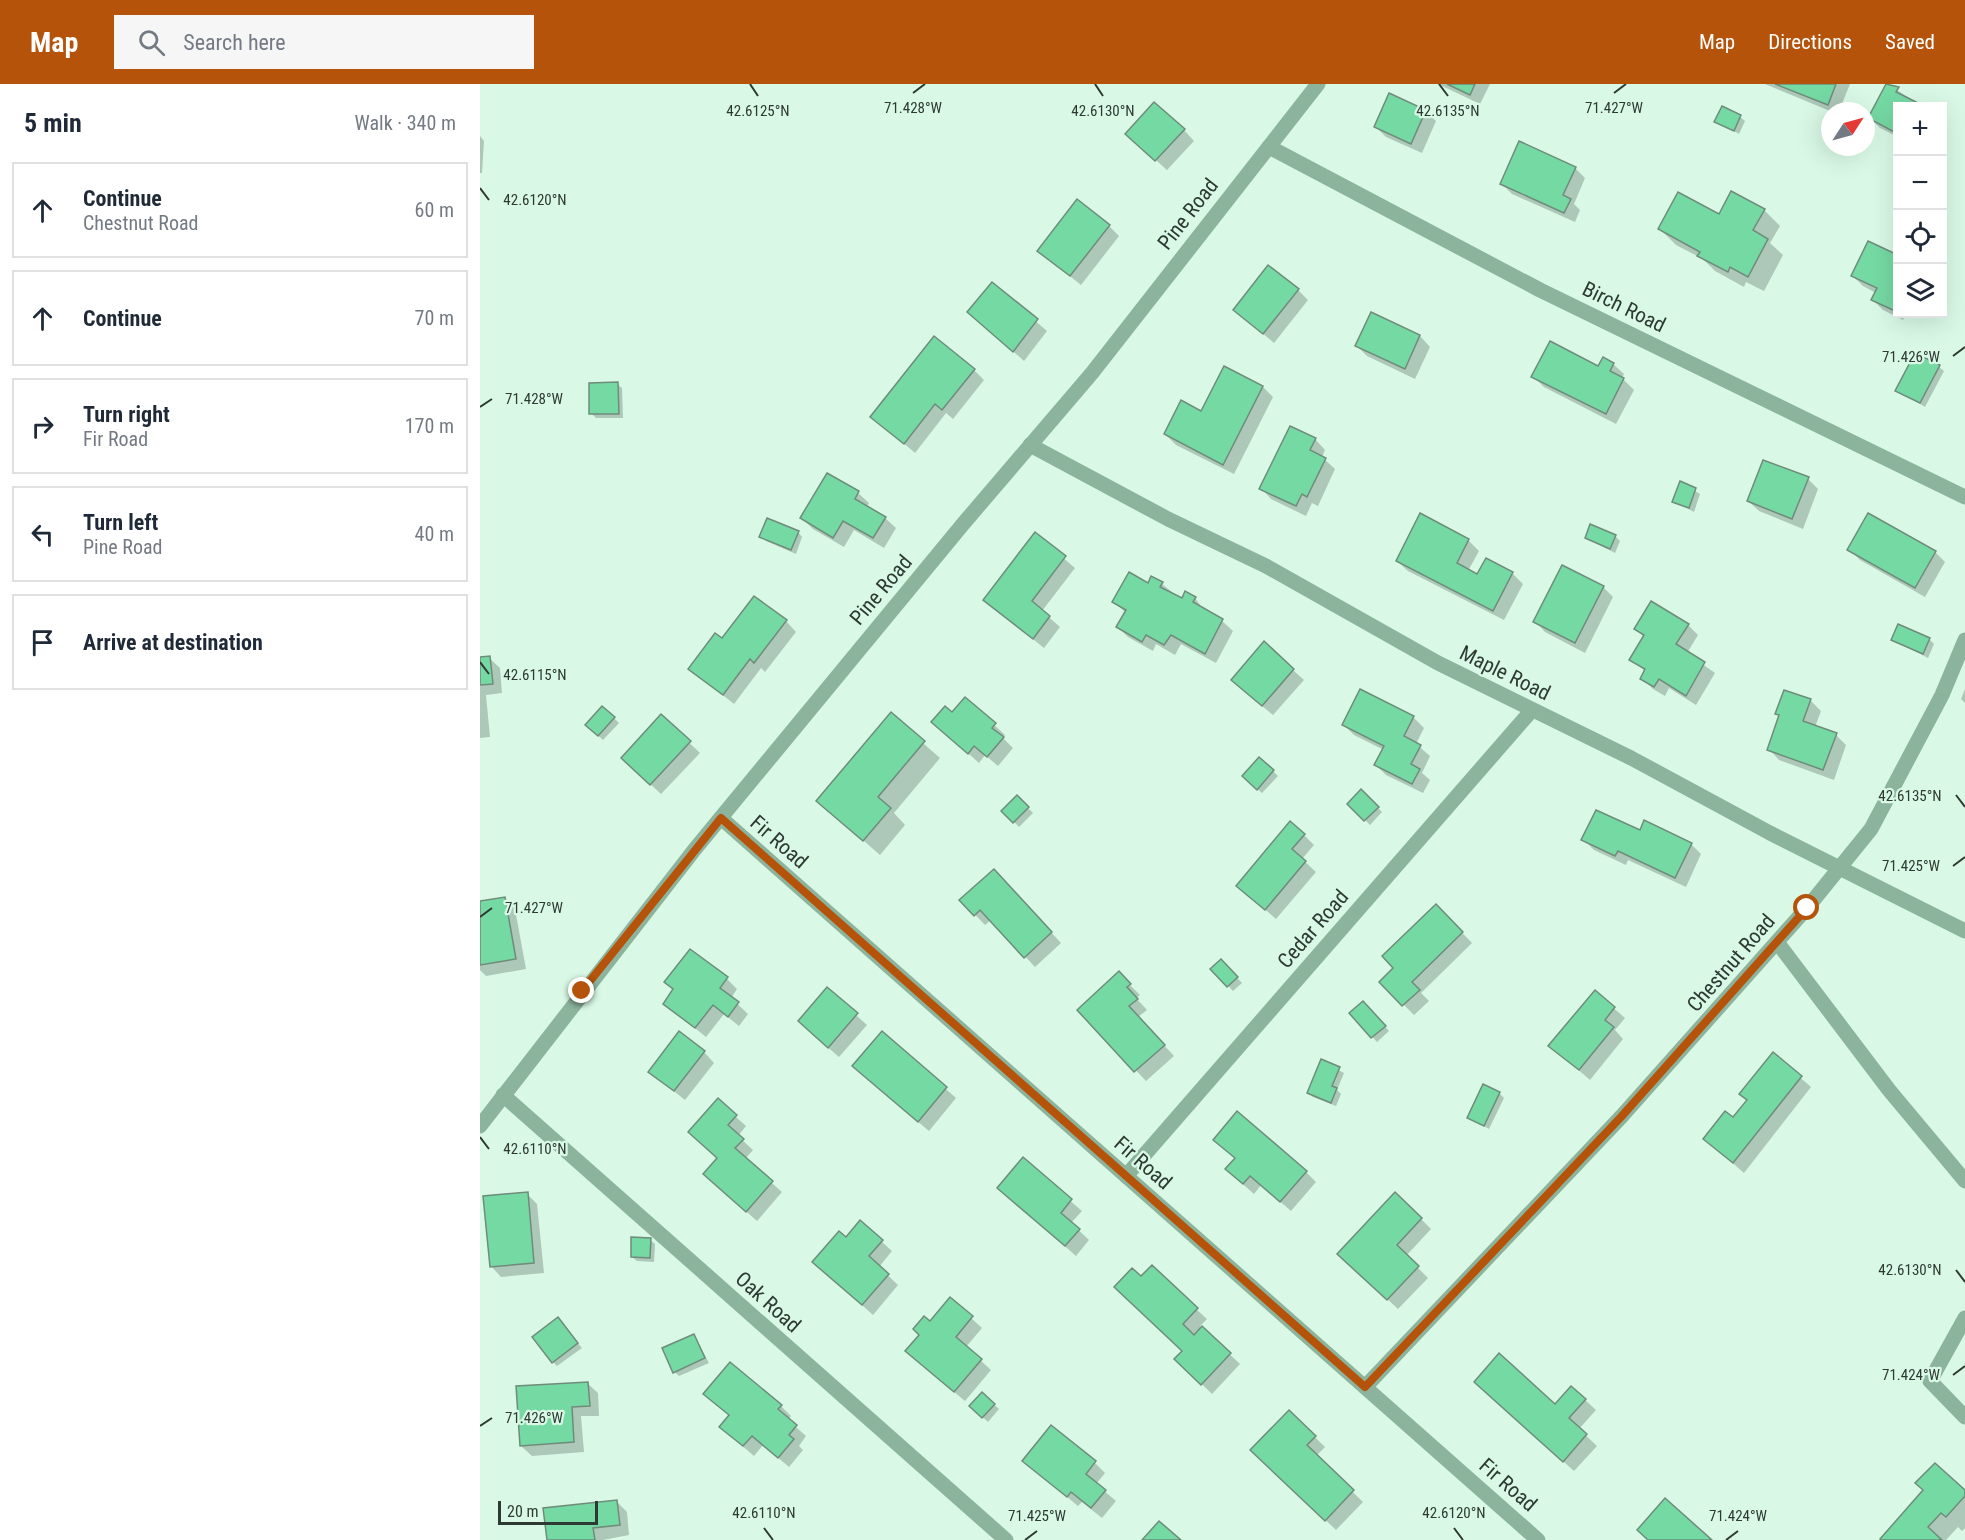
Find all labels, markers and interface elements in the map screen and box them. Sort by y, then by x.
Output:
search box [114,15,534,69]
text: Map [30,26,78,59]
icon: search [135,26,168,59]
text: Search here [183,30,286,55]
text: Map [1699,30,1735,54]
text: Directions [1768,30,1852,54]
text: Saved [1885,30,1935,54]
text: 71.428°W [884,99,943,117]
text: 71.427°W [1585,99,1644,117]
text: 42.6125°N [726,102,790,120]
text: 42.6130°N [1071,102,1135,120]
text: 42.6135°N [1416,102,1480,120]
north arrow [1821,102,1875,156]
map controls [1893,102,1947,318]
button: + [1893,102,1947,156]
text: 5 min [24,108,82,138]
text: Walk · 340 m [355,111,456,135]
button: − [1893,156,1947,210]
street label: Pine Road [1153,174,1223,254]
text: Continue [83,186,162,211]
text: 42.6120°N [503,191,567,209]
icon: ahead [26,194,59,227]
text: 60 m [415,198,454,222]
button: locate [1893,210,1947,264]
text: Chestnut Road [83,211,198,235]
button: layers [1893,264,1947,318]
street label: Birch Road [1579,277,1669,337]
icon: ahead [26,302,59,335]
text: Continue [83,306,162,331]
text: 70 m [415,306,454,330]
text: 71.426°W [1882,348,1941,366]
text: 71.428°W [505,390,564,408]
text: Turn right [83,402,170,427]
icon: right [26,410,59,443]
text: 170 m [405,414,454,438]
text: Fir Road [83,427,148,451]
text: Turn left [83,510,158,535]
icon: left [26,518,59,551]
text: 40 m [415,522,454,546]
text: Pine Road [83,535,162,559]
street label: Pine Road [845,550,917,630]
icon: arrive [26,626,59,659]
text: Arrive at destination [83,630,263,655]
street label: Maple Road [1456,641,1554,705]
text: 42.6115°N [503,666,567,684]
text: 42.6135°N [1878,787,1942,805]
street label: Fir Road [745,811,813,873]
text: 71.425°W [1882,857,1941,875]
street label: Cedar Road [1273,885,1353,973]
route start [1793,894,1819,920]
text: 71.427°W [505,899,564,917]
street label: Chestnut Road [1682,909,1780,1017]
route end [568,977,594,1003]
street label: Fir Road [1109,1132,1177,1194]
text: 42.6110°N [503,1140,567,1158]
text: 42.6130°N [1878,1261,1942,1279]
street label: Oak Road [731,1267,805,1337]
text: 71.424°W [1882,1366,1941,1384]
text: 71.426°W [505,1409,564,1427]
street label: Fir Road [1474,1454,1542,1516]
scale bar [498,1498,598,1526]
text: 20 m [507,1502,539,1521]
text: 42.6110°N [732,1504,796,1522]
text: 42.6120°N [1422,1504,1486,1522]
text: 71.425°W [1008,1507,1067,1525]
text: 71.424°W [1709,1507,1768,1525]

